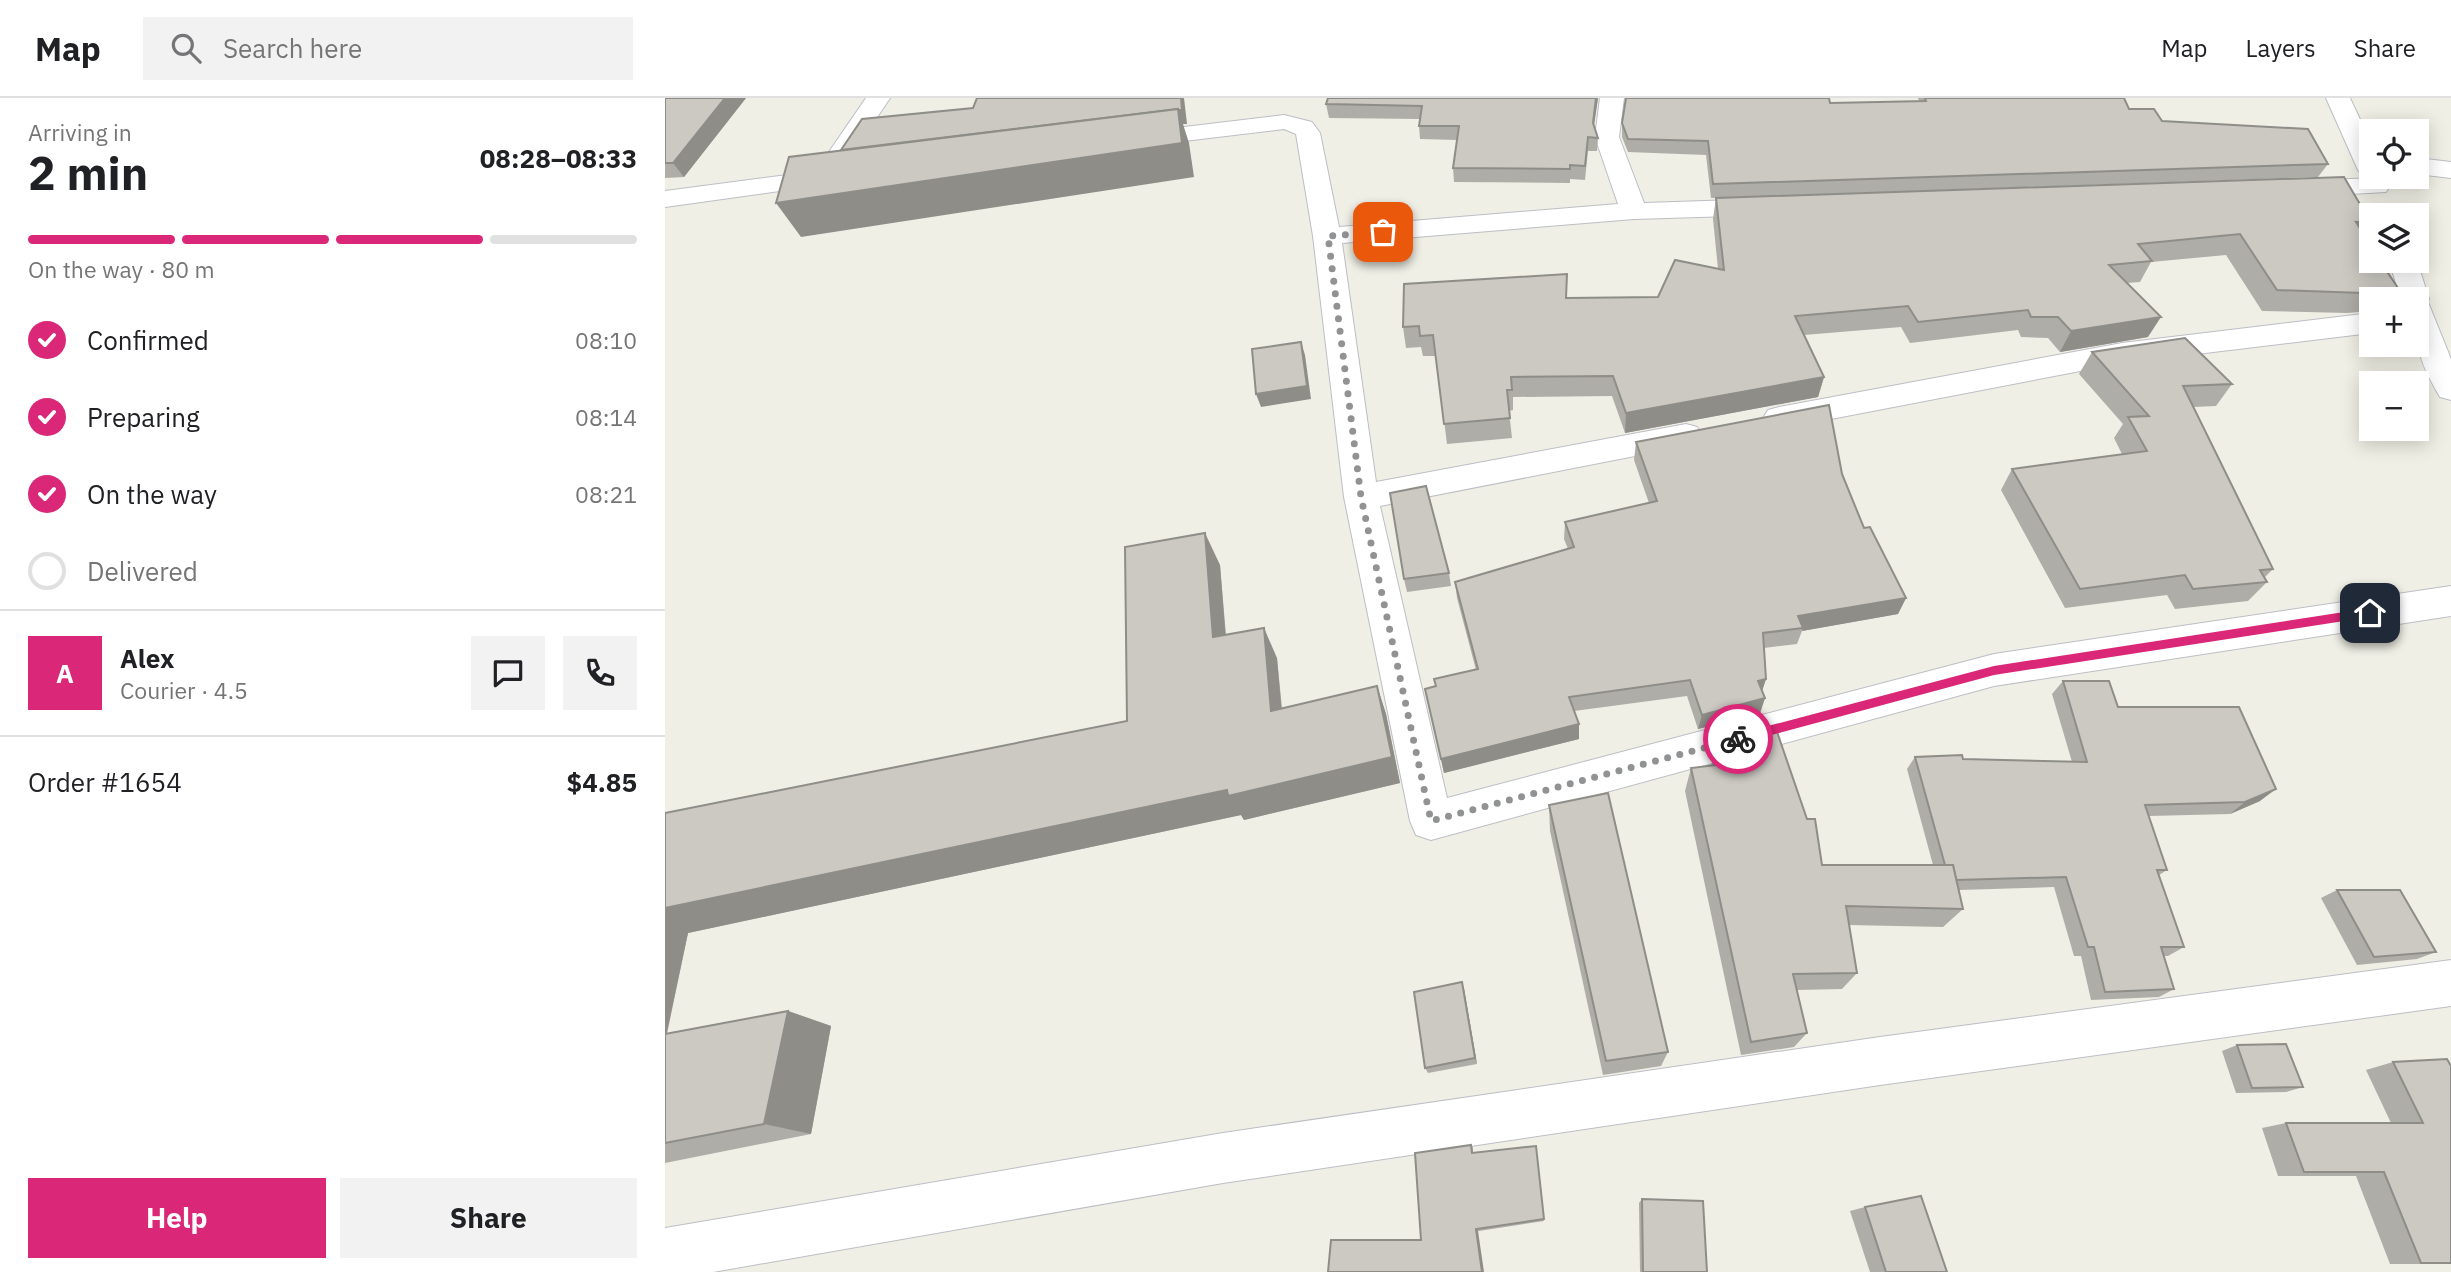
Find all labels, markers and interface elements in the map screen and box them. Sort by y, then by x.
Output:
search box [143,17,633,80]
text: Map [35,27,101,70]
icon: search [167,29,205,67]
text: Search here [223,31,362,65]
text: Map [2161,32,2208,64]
text: Layers [2246,32,2316,64]
text: Share [2354,32,2416,64]
text: Arriving in [28,117,132,147]
map controls [2359,119,2429,441]
button: locate [2359,119,2429,189]
text: 08:28–08:33 [480,141,637,175]
text: 2 min [28,143,148,203]
pin [1353,202,1413,262]
button: layers [2359,203,2429,273]
icon: bag [1364,213,1402,251]
text: On the way · 80 m [28,254,215,284]
button: + [2359,287,2429,357]
icon: check [28,321,66,359]
text: Confirmed [87,323,209,357]
text: 08:10 [575,325,637,355]
button: − [2359,371,2429,441]
icon: check [28,398,66,436]
text: Preparing [87,400,200,434]
text: 08:14 [575,402,637,432]
icon: check [28,475,66,513]
text: On the way [87,477,217,511]
text: 08:21 [575,479,637,509]
text: Delivered [87,554,198,588]
pin [2340,583,2400,643]
icon: home [2351,594,2389,632]
button: chat [471,636,545,710]
button: phone [563,636,637,710]
text: Alex [120,641,174,675]
text: A [56,656,74,690]
text: Courier · 4.5 [120,675,248,705]
courier [1703,704,1773,774]
icon: bike [1719,720,1757,758]
text: Order #1654 [28,765,182,799]
text: $4.85 [567,765,637,799]
button: Help [28,1178,326,1258]
button: Share [340,1178,637,1258]

